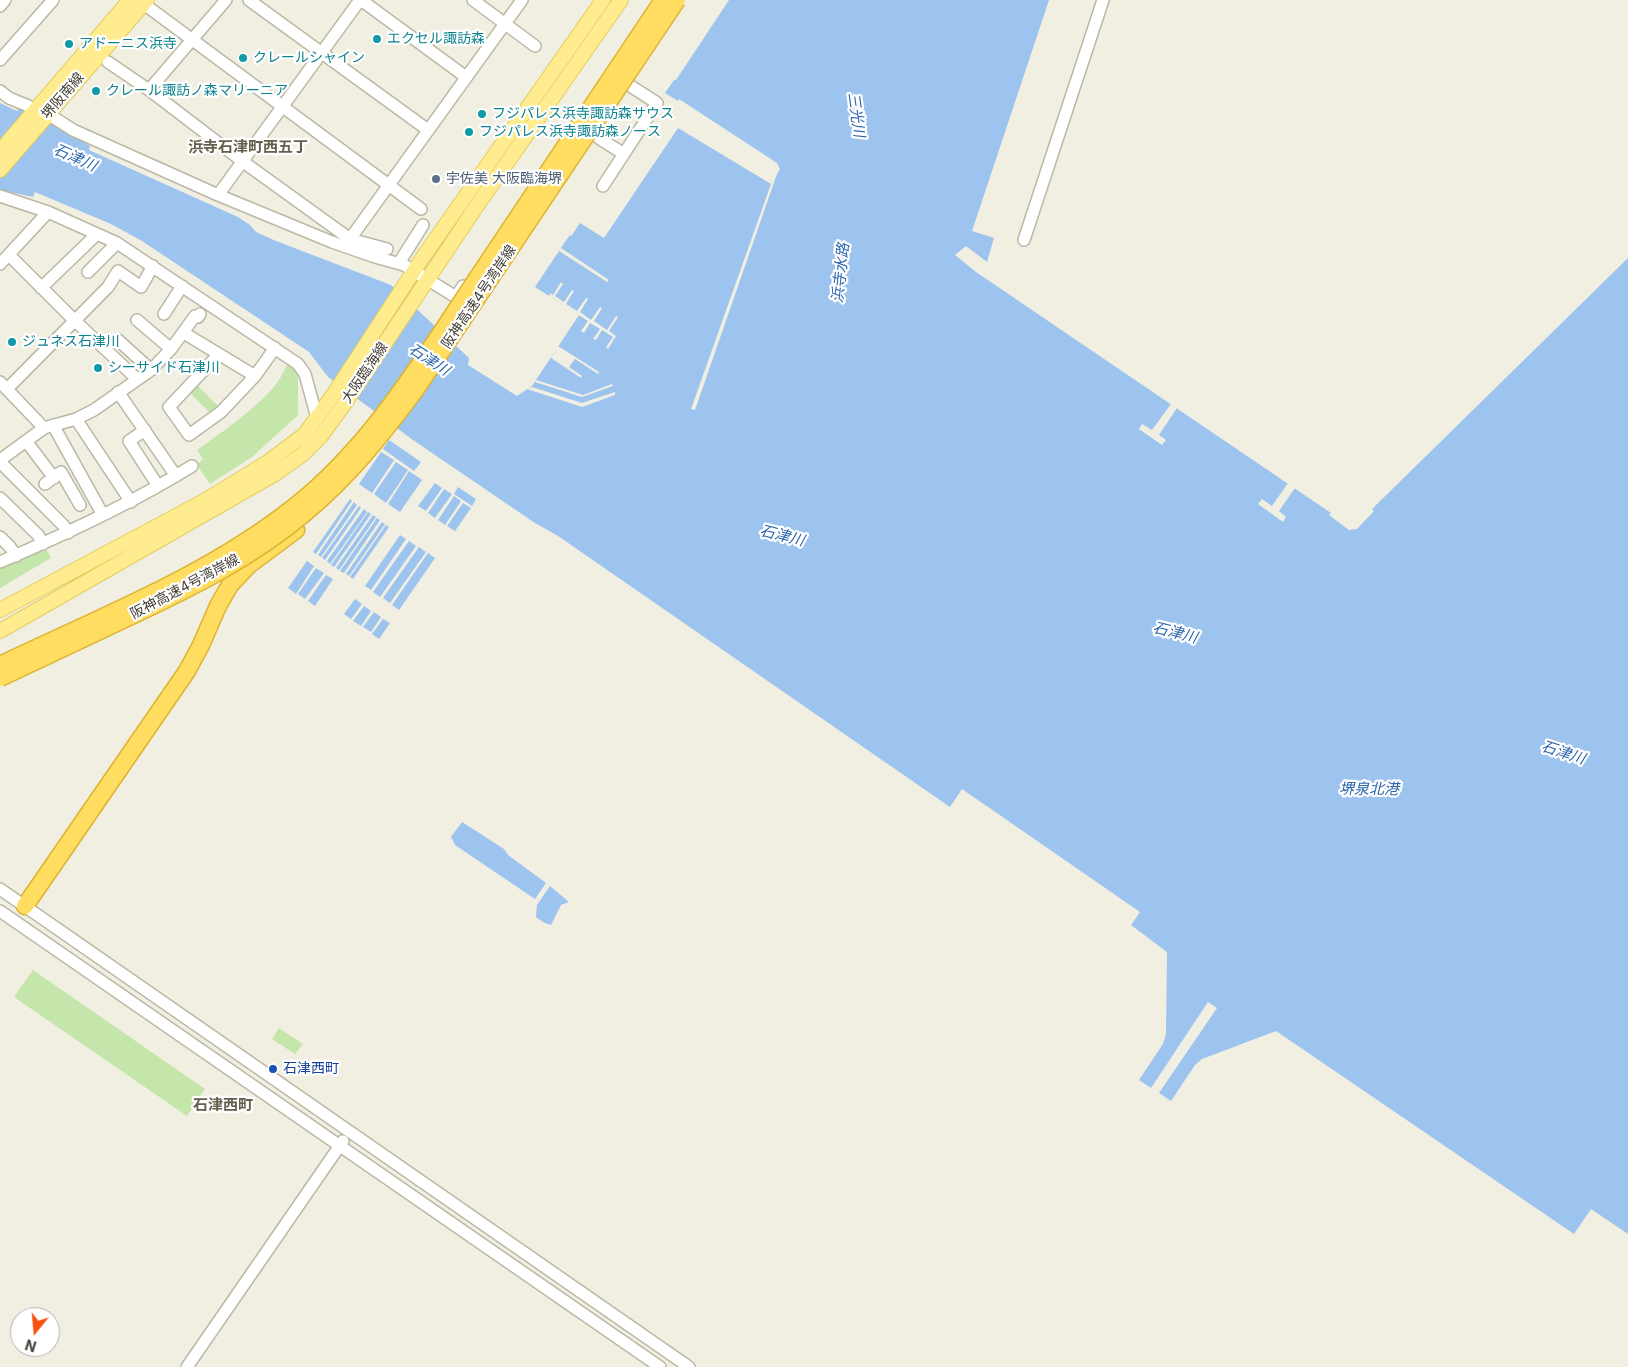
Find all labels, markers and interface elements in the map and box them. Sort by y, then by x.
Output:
place label: エクセル諏訪森 [387,31,485,47]
marker: エクセル諏訪森 [371,33,383,45]
place label: アドーニス浜寺 [79,36,177,52]
marker: アドーニス浜寺 [63,38,75,50]
place label: クレールシャイン [253,50,365,66]
marker: クレールシャイン [237,52,249,64]
street label: 堺阪南線 [38,69,88,123]
place label: クレール諏訪ノ森マリーニア [106,83,288,99]
marker: クレール諏訪ノ森マリーニア [90,85,102,97]
water label: 三光川 [844,91,868,139]
place label: フジパレス浜寺諏訪森サウス [492,106,674,122]
marker: フジパレス浜寺諏訪森サウス [476,108,488,120]
place label: フジパレス浜寺諏訪森ノース [479,124,661,140]
marker: フジパレス浜寺諏訪森ノース [463,126,475,138]
district label: 浜寺石津町西五丁 [188,138,308,156]
water label: 石津川 [51,141,99,175]
place label: 宇佐美 大阪臨海堺 [446,171,562,187]
marker: 宇佐美 大阪臨海堺 [430,173,442,185]
street label: 阪神高速4号湾岸線 [438,242,520,352]
water label: 浜寺水路 [829,242,853,304]
place label: ジュネス石津川 [22,334,120,350]
marker: ジュネス石津川 [6,336,18,348]
street label: 大阪臨海線 [338,339,392,407]
water label: 石津川 [405,340,453,380]
place label: シーサイド石津川 [108,360,220,376]
marker: シーサイド石津川 [92,362,104,374]
water label: 石津川 [758,522,806,550]
street label: 阪神高速4号湾岸線 [128,551,242,623]
water label: 石津川 [1151,619,1199,647]
water label: 石津川 [1539,737,1587,769]
water label: 堺泉北港 [1339,780,1399,798]
place label: 石津西町 [283,1061,339,1077]
marker: 石津西町 [267,1063,279,1075]
district label: 石津西町 [193,1096,253,1114]
north arrow [10,1307,60,1357]
text: N [23,1336,38,1356]

